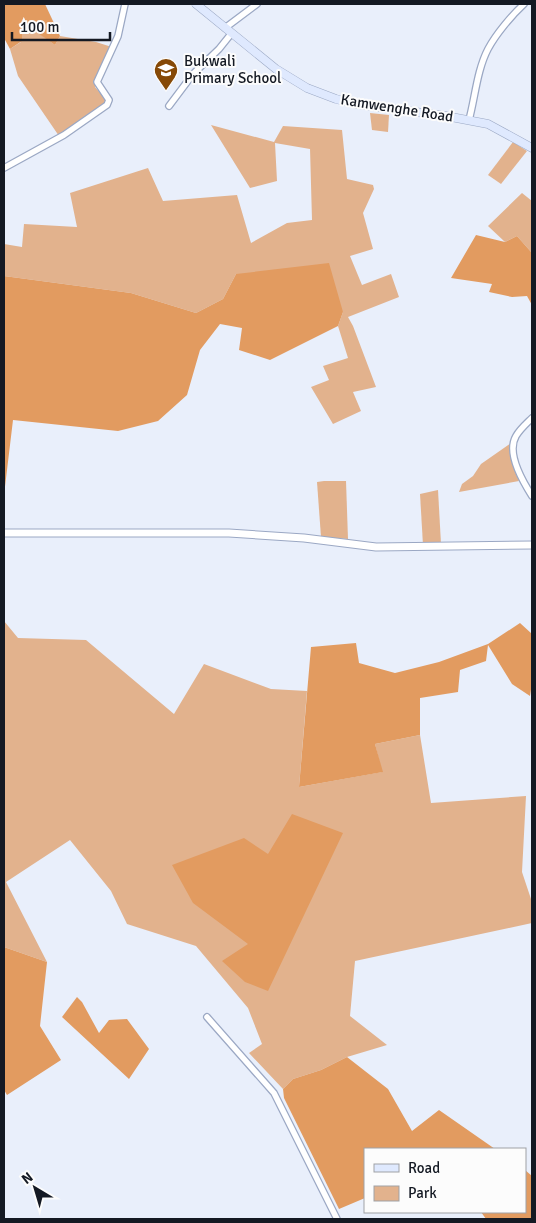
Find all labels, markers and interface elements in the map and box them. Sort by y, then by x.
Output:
scale bar [12,10,110,42]
text: 100 m [20,18,60,36]
place label: Bukwali Primary School [184,52,281,87]
school or university icon: Bukwali Primary School [153,57,179,91]
street label: Kamwenghe Road [339,90,455,126]
legend [364,1148,526,1213]
text: Road [408,1159,440,1177]
north arrow [10,1163,60,1213]
text: N [18,1168,36,1188]
text: Park [408,1184,437,1202]

